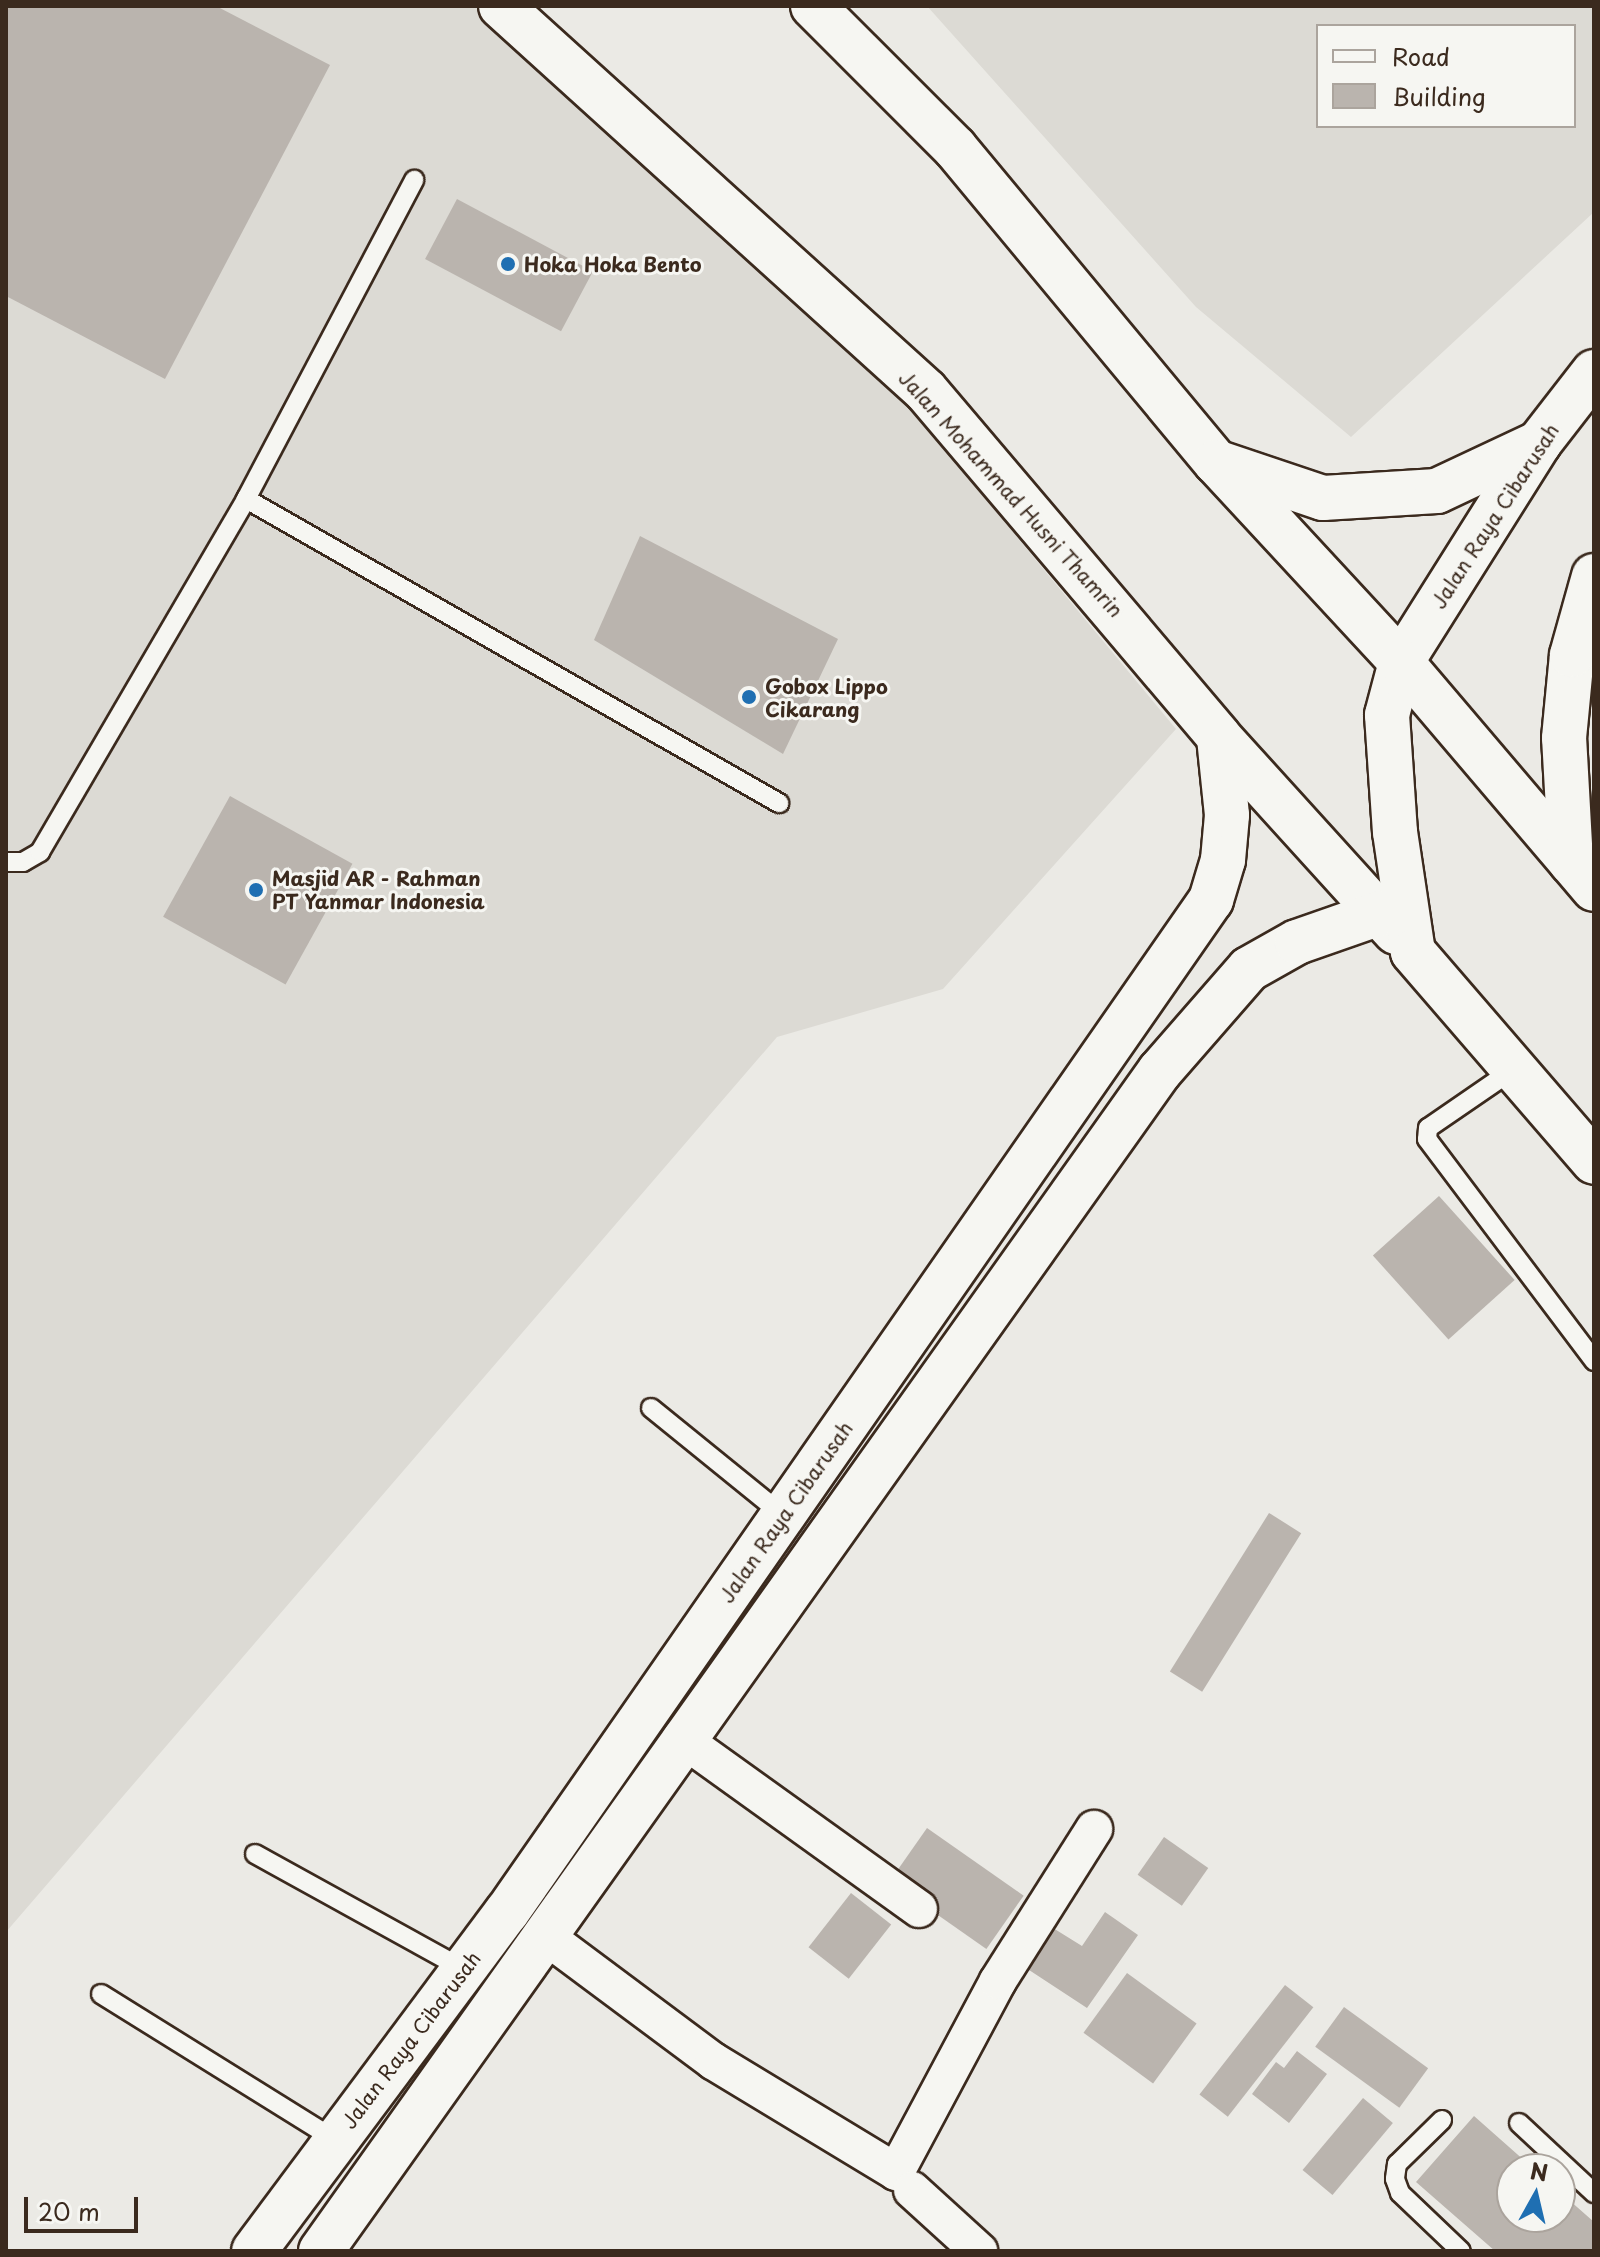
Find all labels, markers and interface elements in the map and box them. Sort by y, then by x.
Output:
legend [1316,24,1576,128]
text: Road [1392,38,1450,74]
text: Building [1392,78,1486,114]
place label: Hoka Hoka Bento [524,252,703,276]
marker: Hoka Hoka Bento [499,255,517,273]
street label: Jalan Mohammad Husni Thamrin [893,365,1129,623]
street label: Jalan Raya Cibarusah [1426,419,1564,613]
place label: Gobox Lippo Cikarang [765,674,889,721]
marker: Gobox Lippo Cikarang [740,688,758,706]
place label: Masjid AR - Rahman PT Yanmar Indonesia [272,866,485,913]
marker: Masjid AR - Rahman PT Yanmar Indonesia [247,881,265,899]
street label: Jalan Raya Cibarusah [714,1417,858,1607]
street label: Jalan Raya Cibarusah [337,1947,485,2133]
north arrow [1496,2153,1576,2233]
text: N [1528,2153,1550,2188]
scale bar [28,2181,142,2231]
text: 20 m [38,2193,100,2229]

